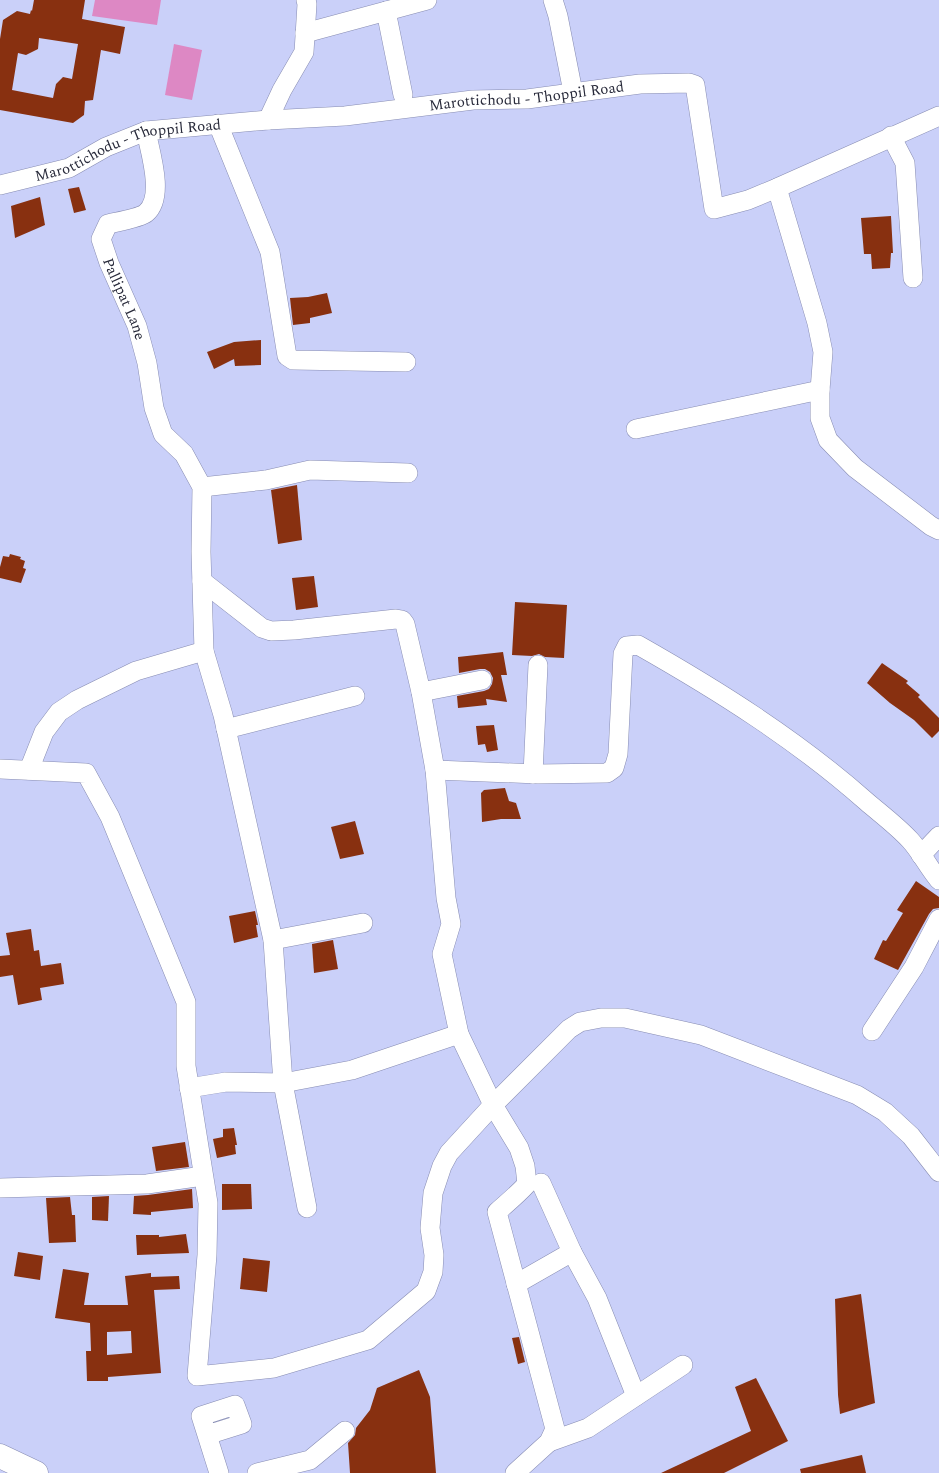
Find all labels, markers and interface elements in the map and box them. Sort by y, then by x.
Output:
street label: Marottichodu - Thoppil Road [428,75,625,117]
street label: Marottichodu - Thoppil Road [32,113,222,188]
street label: Pallipat Lane [97,255,152,343]

